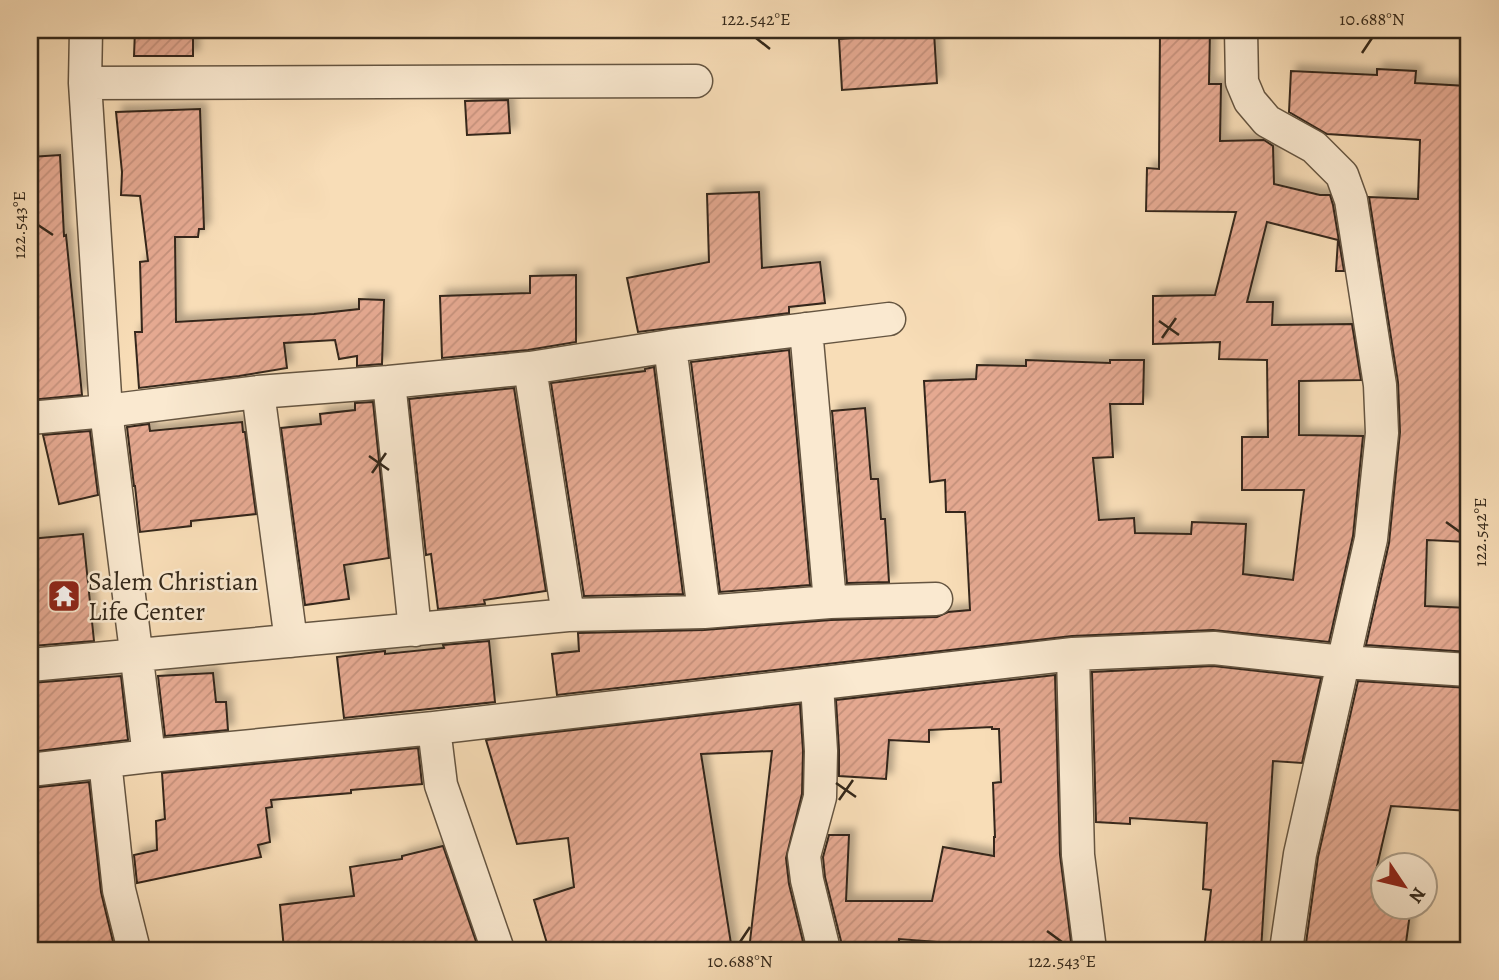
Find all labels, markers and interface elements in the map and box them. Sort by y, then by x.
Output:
text: 122.542°E [721,7,791,31]
text: 10.688°N [1339,7,1405,31]
text: 122.543°E [7,191,31,259]
text: 122.542°E [1468,497,1492,567]
place label: Salem Christian Life Center [88,564,258,629]
temple icon: Salem Christian Life Center [45,577,83,615]
north arrow [1370,850,1440,920]
text: N [1402,882,1432,908]
text: 10.688°N [707,949,773,973]
text: 122.543°E [1028,949,1096,973]

